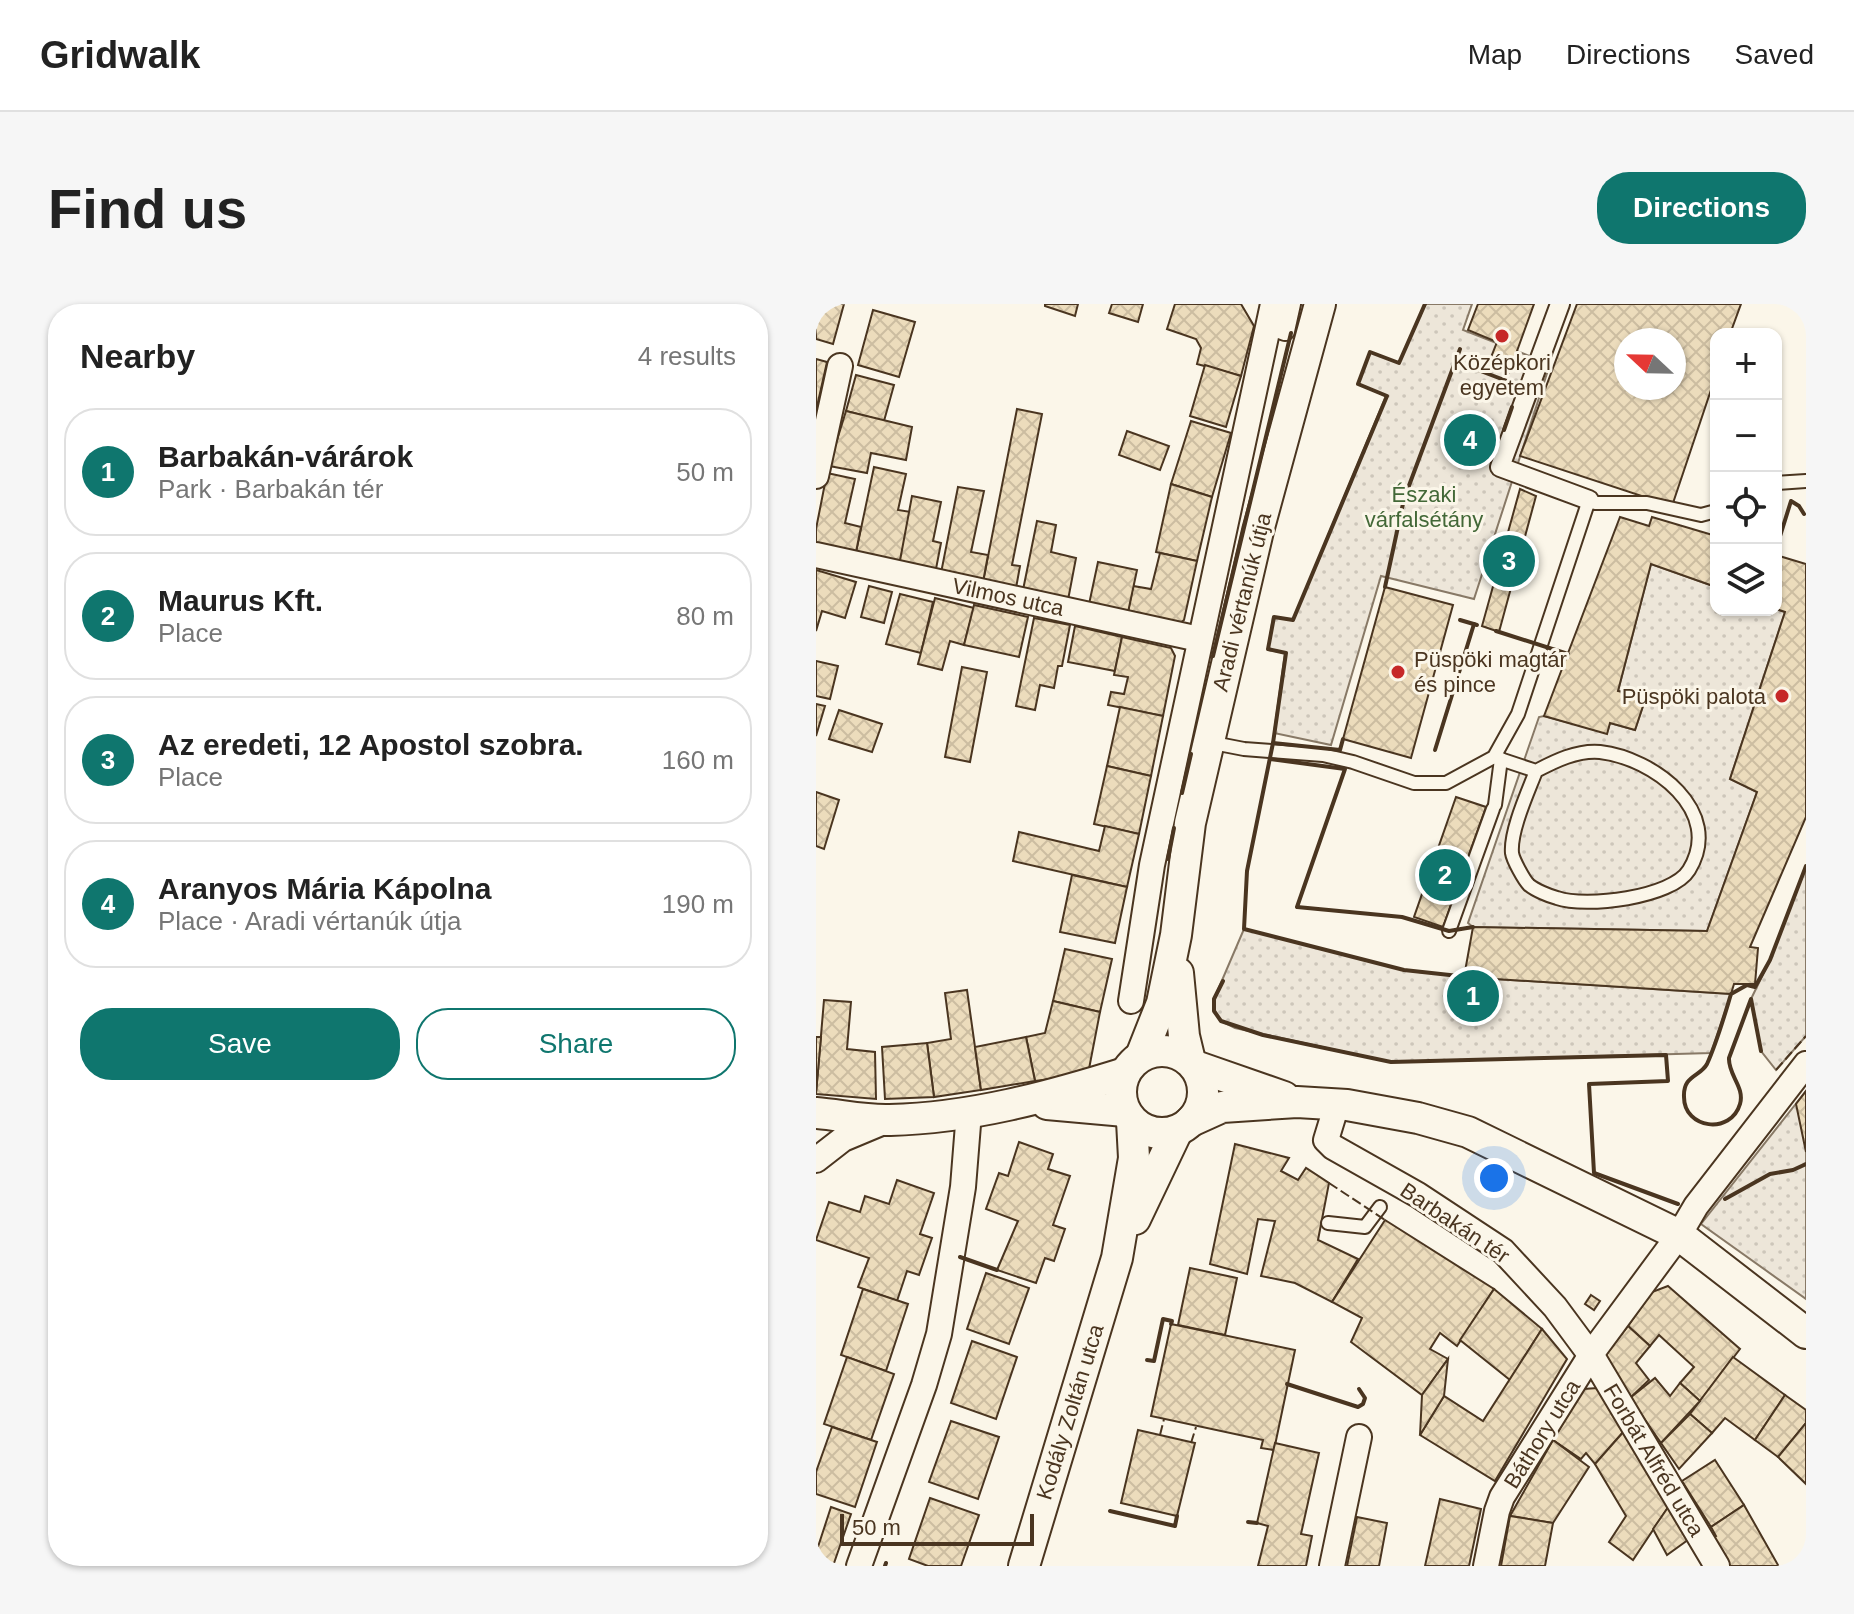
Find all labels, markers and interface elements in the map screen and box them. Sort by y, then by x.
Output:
text: Gridwalk [40,34,201,76]
text: Map [1468,39,1522,70]
text: Directions [1566,39,1691,70]
text: Saved [1735,39,1814,70]
button: Directions [1597,172,1806,244]
text: Find us [48,177,247,240]
marker: Középkori egyetem [1493,327,1511,345]
north arrow [1614,328,1686,400]
map controls [1710,328,1782,616]
button: + [1710,328,1782,400]
text: Nearby [80,337,195,375]
text: 4 results [638,341,736,371]
place label: Középkori egyetem [1453,350,1551,400]
button: − [1710,400,1782,472]
pin: 4 [1444,410,1496,470]
text: Barbakán-várárok [158,440,413,473]
text: 1 [101,457,115,487]
text: 50 m [676,457,734,487]
button: locate [1710,472,1782,544]
text: Park · Barbakán tér [158,474,383,504]
park label: Északi várfalsétány [1365,482,1483,532]
street label: Aradi vértanúk útja [1208,509,1277,694]
pin: 3 [1483,531,1535,591]
button: layers [1710,544,1782,616]
street label: Vilmos utca [950,573,1067,621]
text: Maurus Kft. [158,584,323,617]
text: 2 [101,601,115,631]
text: 80 m [676,601,734,631]
text: Place [158,618,223,648]
place label: Püspöki magtár és pince [1414,647,1567,697]
marker: Püspöki magtár és pince [1389,663,1407,681]
place label: Püspöki palota [1622,684,1767,709]
marker: Püspöki palota [1773,687,1791,705]
text: Az eredeti, 12 Apostol szobra. [158,728,584,761]
text: 3 [101,745,115,775]
text: 160 m [662,745,734,775]
text: Place [158,762,223,792]
pin: 2 [1419,845,1471,905]
text: Aranyos Mária Kápolna [158,872,491,905]
text: 4 [101,889,115,919]
text: 190 m [662,889,734,919]
text: Place · Aradi vértanúk útja [158,906,462,936]
pin: 1 [1447,966,1499,1026]
button: Save [80,1008,400,1080]
button: Share [416,1008,736,1080]
your location [1474,1158,1514,1198]
street label: Barbakán tér [1396,1177,1514,1269]
street label: Kodály Zoltán utca [1031,1320,1109,1503]
street label: Báthory utca [1499,1374,1586,1493]
street label: Forbát Alfréd utca [1599,1379,1710,1542]
scale bar [840,1510,1034,1546]
text: 50 m [852,1515,901,1540]

